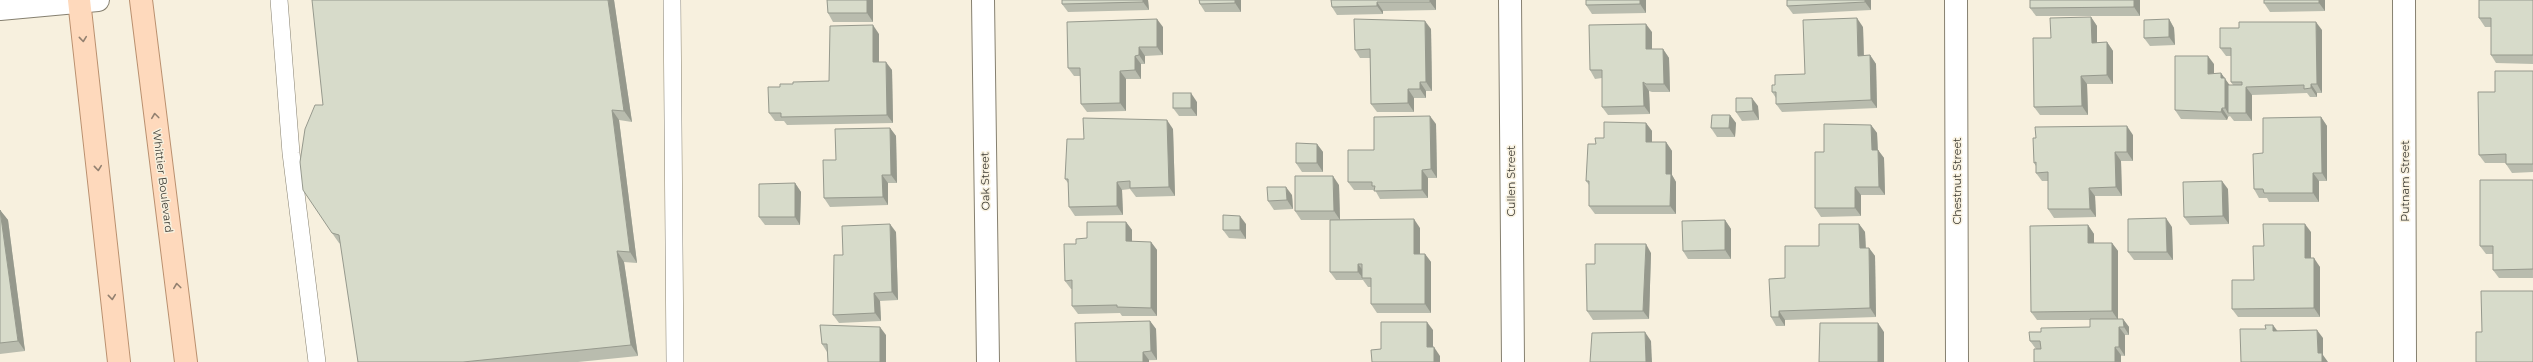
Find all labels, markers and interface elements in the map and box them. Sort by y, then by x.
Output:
one-way arrow [79,36,88,42]
one-way arrow [151,113,160,119]
street label: Whittier Boulevard [150,129,176,233]
street label: Chestnut Street [1950,137,1964,225]
street label: Putnam Street [2398,140,2412,222]
street label: Cullen Street [1504,145,1518,217]
street label: Oak Street [977,151,993,210]
one-way arrow [93,165,102,171]
one-way arrow [172,283,181,290]
one-way arrow [107,294,116,300]

